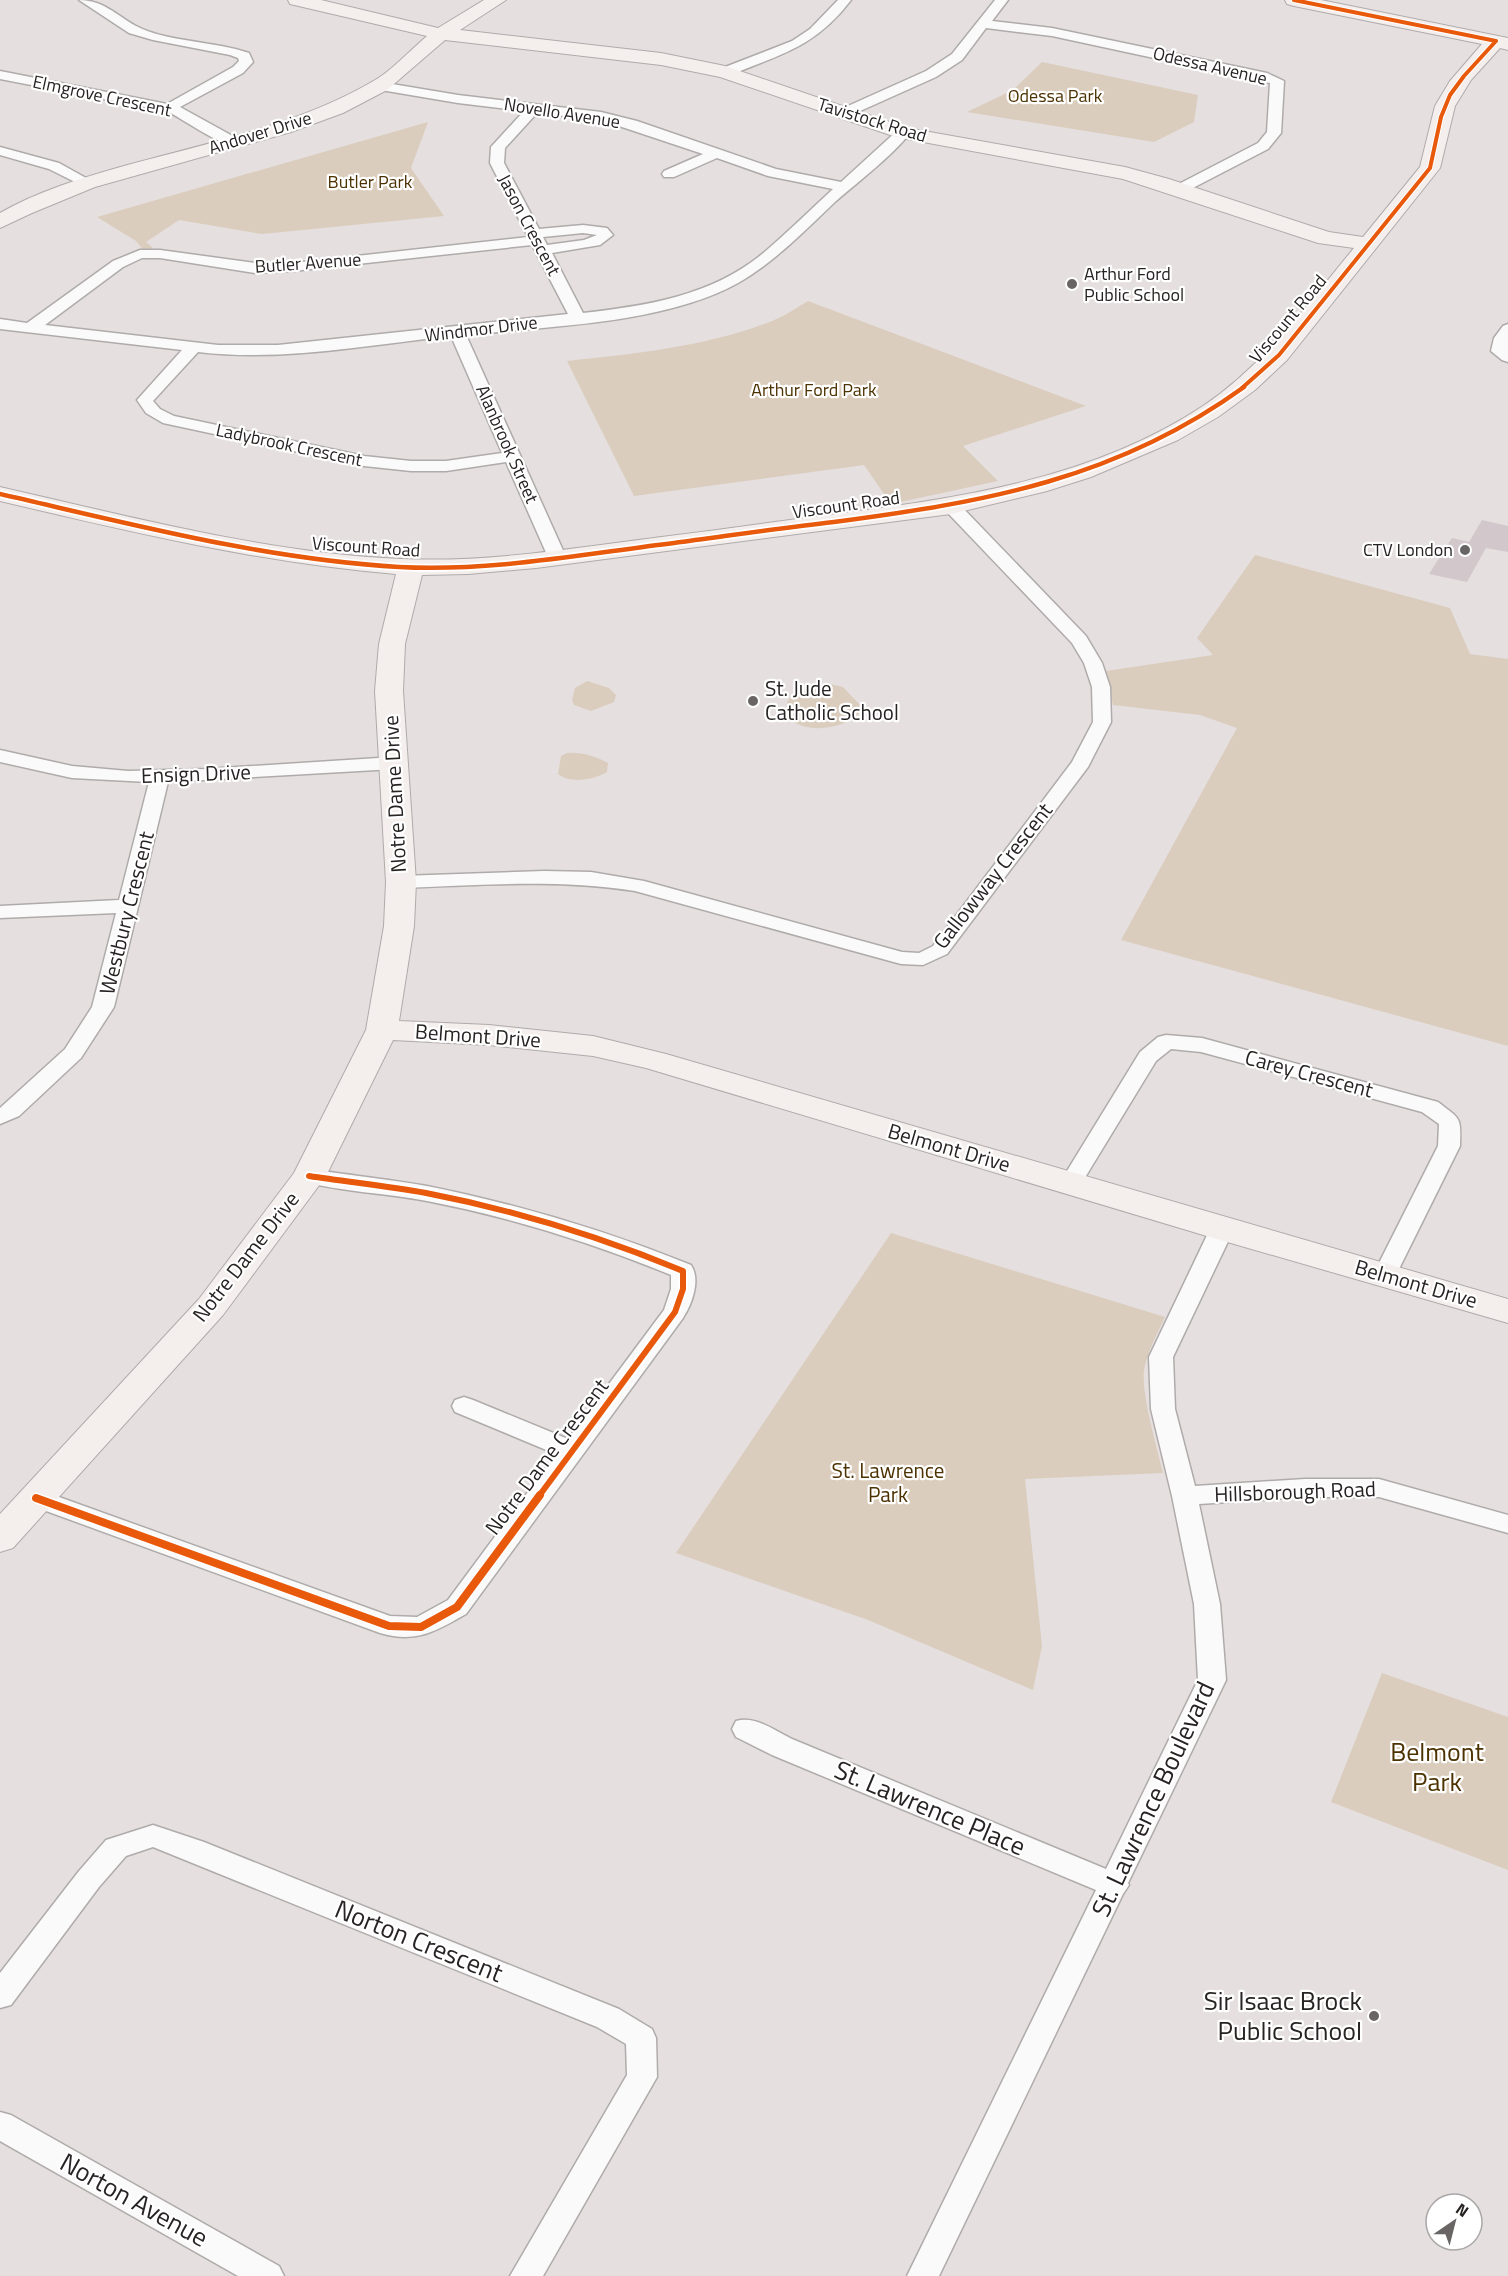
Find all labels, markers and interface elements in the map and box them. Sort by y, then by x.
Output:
street label: Odessa Avenue [1150,39,1270,92]
street label: Elmgrove Crescent [30,68,175,124]
park label: Odessa Park [1008,82,1103,109]
street label: Novello Avenue [502,90,622,135]
street label: Tavistock Road [814,90,930,149]
street label: Andover Drive [205,104,315,161]
park label: Butler Park [328,168,413,195]
street label: Jason Crescent [491,169,568,281]
street label: Butler Avenue [254,245,362,280]
place label: Arthur Ford Public School [1084,260,1184,308]
street label: Viscount Road [1242,268,1333,369]
marker: Arthur Ford Public School [1065,277,1079,291]
street label: Windmor Drive [423,308,539,349]
park label: Arthur Ford Park [751,376,877,403]
street label: Alanbrook Street [469,380,546,508]
street label: Ladybrook Crescent [213,416,365,473]
street label: Viscount Road [790,484,902,525]
street label: Viscount Road [311,529,421,564]
place label: CTV London [1363,536,1453,563]
marker: CTV London [1458,543,1472,557]
place label: St. Jude Catholic School [765,672,899,728]
marker: St. Jude Catholic School [746,694,760,708]
street label: Notre Dame Drive [374,715,414,874]
street label: Ensign Drive [141,755,251,791]
street label: Gallowway Crescent [925,795,1060,955]
street label: Westbury Crescent [90,827,162,998]
street label: Belmont Drive [414,1015,542,1055]
street label: Carey Crescent [1242,1041,1377,1106]
street label: Belmont Drive [884,1114,1014,1180]
street label: Notre Dame Drive [184,1184,306,1328]
street label: Belmont Drive [1351,1250,1481,1316]
street label: Notre Dame Crescent [477,1371,616,1541]
park label: St. Lawrence Park [832,1454,944,1510]
street label: Hillsborough Road [1214,1472,1376,1510]
street label: St. Lawrence Boulevard [1081,1675,1224,1923]
park label: Belmont Park [1390,1732,1484,1801]
street label: St. Lawrence Place [829,1750,1032,1865]
street label: Norton Crescent [329,1889,509,1992]
place label: Sir Isaac Brock Public School [1204,1981,1362,2050]
marker: Sir Isaac Brock Public School [1367,2009,1381,2023]
street label: Norton Avenue [53,2143,215,2256]
north arrow [1424,2192,1484,2252]
text: N [1451,2197,1474,2223]

